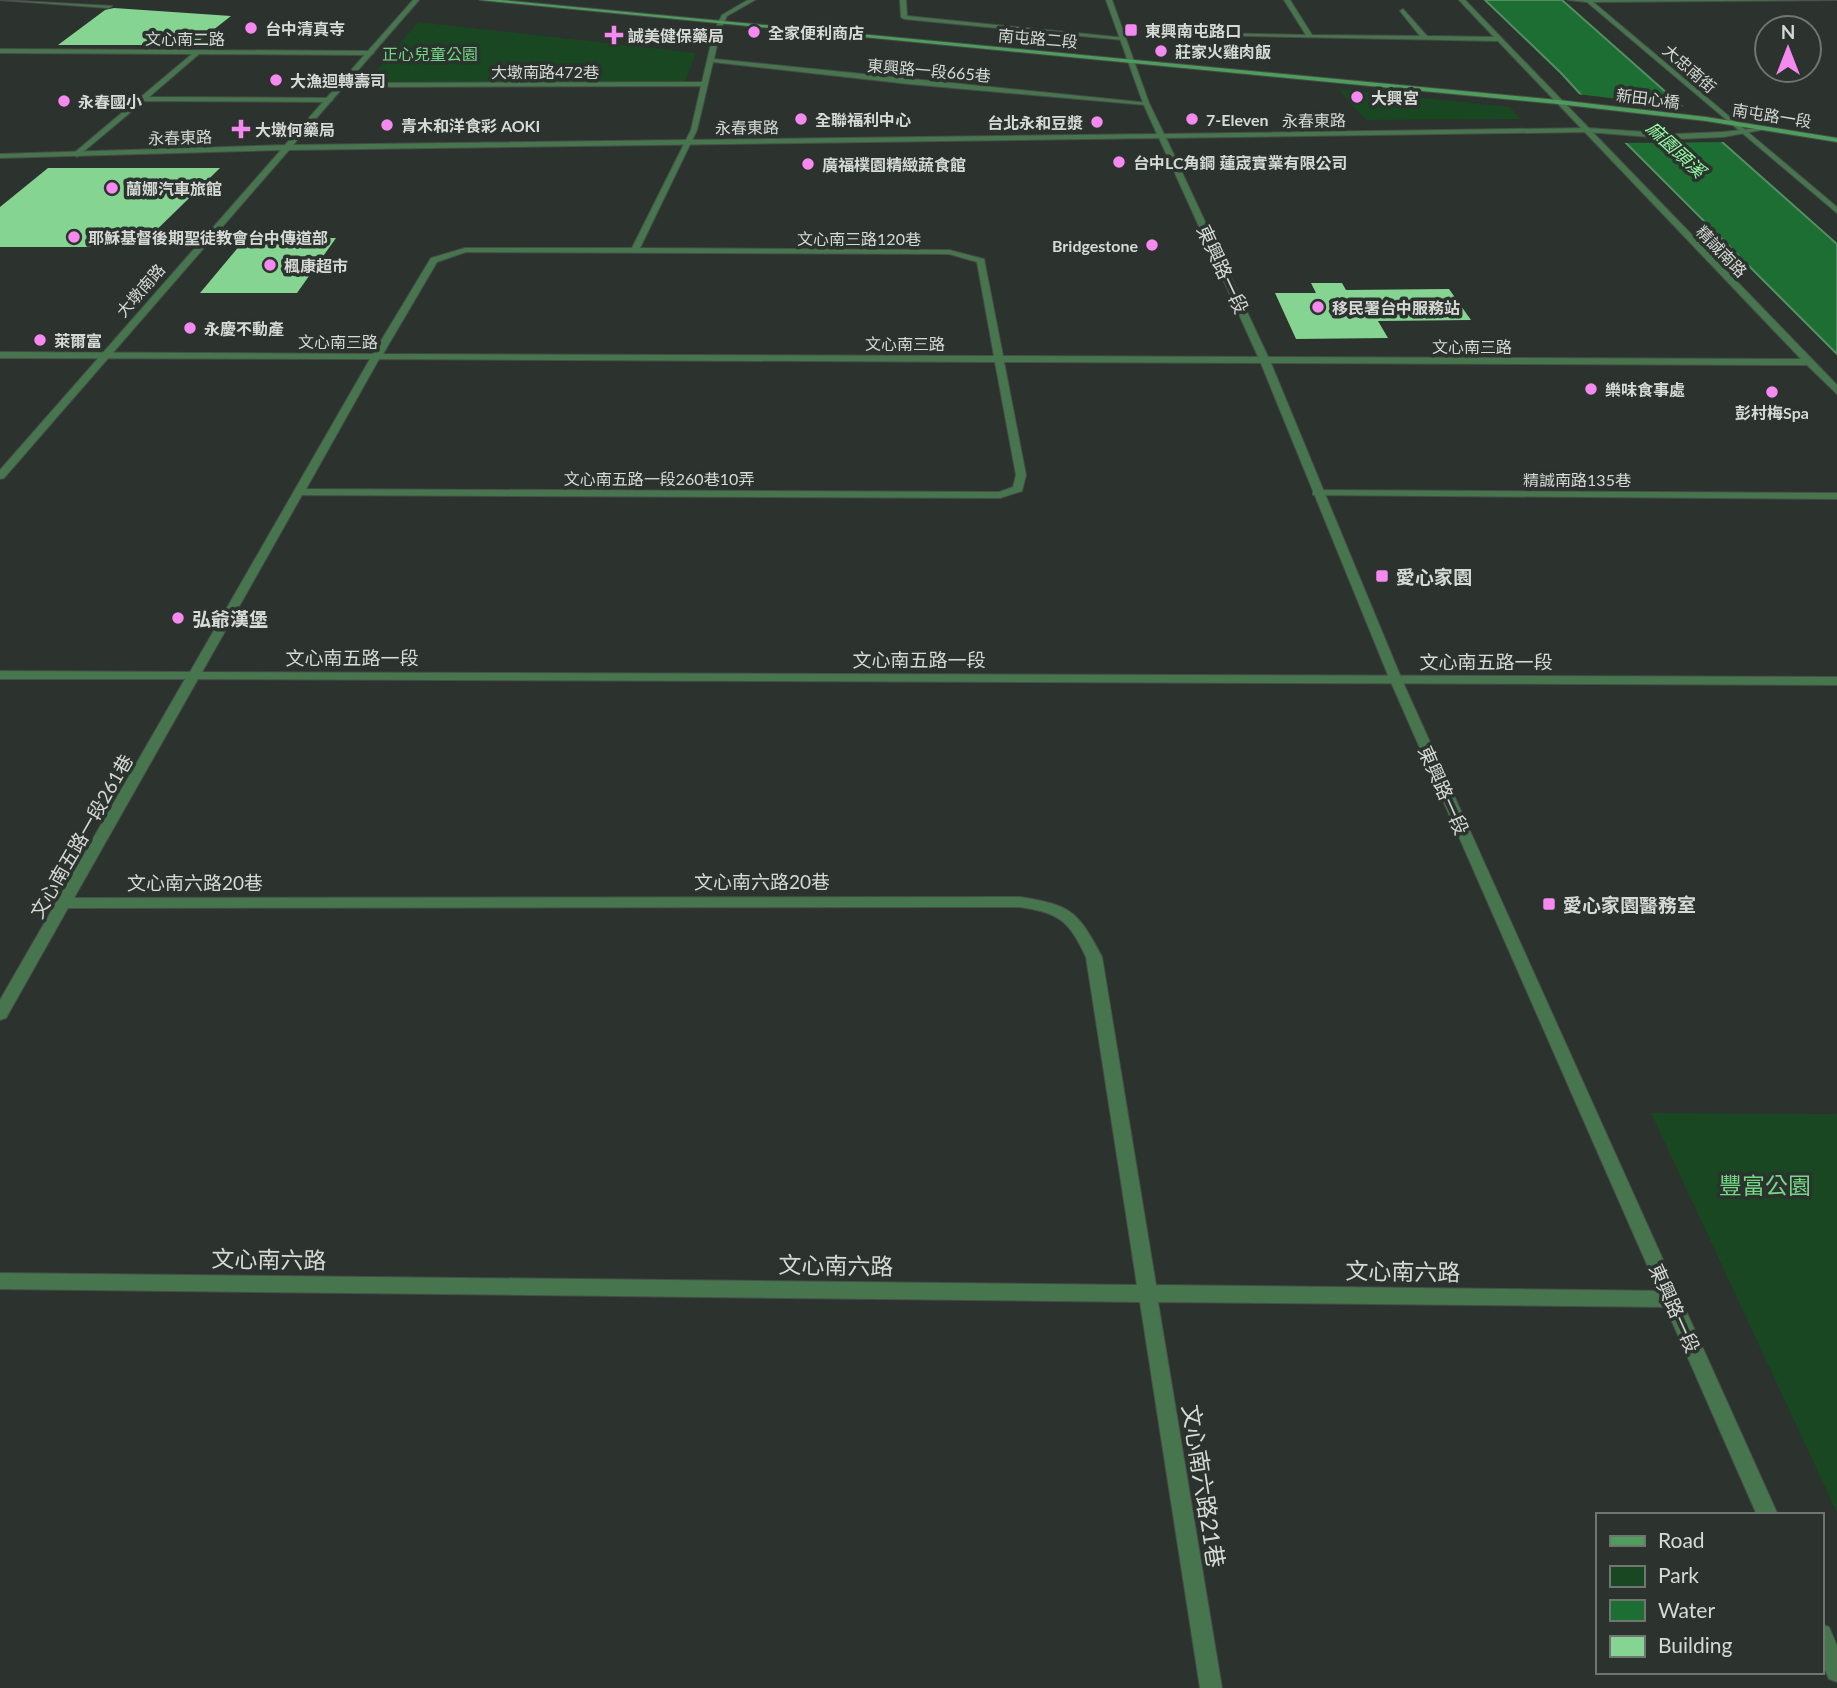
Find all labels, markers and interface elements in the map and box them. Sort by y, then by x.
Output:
north arrow [1753,14,1823,84]
place label: 台中清真寺 [265,19,345,38]
marker: 台中清真寺 [243,20,259,36]
text: N [1781,20,1795,43]
place label: 東興南屯路口 [1145,21,1241,40]
marker: 東興南屯路口 [1123,22,1139,38]
place label: 全家便利商店 [768,23,864,42]
marker: 全家便利商店 [746,24,762,40]
street label: 南屯路二段 [997,25,1079,51]
place label: 誠美健保藥局 [628,26,724,45]
marker: 誠美健保藥局 [606,27,622,43]
street label: 文心南二路 [145,29,225,48]
street label: 大忠南街 [1660,40,1720,96]
place label: 莊家火雞肉飯 [1175,42,1271,61]
marker: 莊家火雞肉飯 [1153,43,1169,59]
park label: 正心兒童公園 [382,44,478,63]
street label: 東興路一段665巷 [866,55,992,85]
street label: 大墩南路472巷 [491,62,599,81]
place label: 大漁迴轉壽司 [290,71,386,90]
marker: 大漁迴轉壽司 [268,72,284,88]
street label: 新田心橋 [1615,85,1681,111]
place label: 大興宮 [1371,88,1419,107]
marker: 大興宮 [1349,89,1365,105]
place label: 永春國小 [78,92,142,111]
marker: 永春國小 [56,93,72,109]
street label: 南屯路一段 [1731,99,1813,131]
place label: 全聯福利中心 [815,110,911,129]
place label: 7-Eleven [1206,110,1269,129]
street label: 永春東路 [1282,110,1346,130]
marker: 全聯福利中心 [793,111,809,127]
marker: 7-Eleven [1184,111,1200,127]
place label: 台北永和豆漿 [987,113,1083,132]
marker: 台北永和豆漿 [1089,114,1105,130]
place label: 青木和洋食彩 AOKI [401,116,540,135]
water label: 麻園頭溪 [1642,116,1712,184]
marker: 青木和洋食彩 AOKI [379,117,395,133]
street label: 永春東路 [715,117,779,137]
place label: 大墩何藥局 [255,120,335,139]
marker: 大墩何藥局 [233,121,249,137]
street label: 永春東路 [148,126,212,148]
place label: 台中LC角鋼 蓮宬實業有限公司 [1133,153,1347,172]
marker: 台中LC角鋼 蓮宬實業有限公司 [1111,154,1127,170]
place label: 廣福樸園精緻蔬食館 [822,155,966,174]
marker: 廣福樸園精緻蔬食館 [800,156,816,172]
place label: 蘭娜汽車旅館 [126,179,222,198]
marker: 蘭娜汽車旅館 [104,180,120,196]
street label: 東興路一段 [1192,221,1254,317]
street label: 精誠南路 [1693,221,1751,281]
place label: 耶穌基督後期聖徒教會台中傳道部 [88,228,328,247]
marker: 耶穌基督後期聖徒教會台中傳道部 [66,229,82,245]
street label: 文心南三路120巷 [797,229,921,248]
place label: Bridgestone [1052,236,1138,255]
marker: Bridgestone [1144,237,1160,253]
place label: 楓康超市 [284,256,348,275]
marker: 楓康超市 [262,257,278,273]
street label: 大墩南路 [112,260,168,320]
place label: 移民署台中服務站 [1332,298,1460,317]
marker: 移民署台中服務站 [1310,299,1326,315]
place label: 永慶不動產 [204,319,284,338]
marker: 永慶不動產 [182,320,198,336]
place label: 萊爾富 [54,331,102,350]
marker: 萊爾富 [32,332,48,348]
street label: 文心南三路 [298,332,378,351]
street label: 文心南三路 [865,334,945,353]
street label: 文心南三路 [1432,337,1512,356]
place label: 樂味食事處 [1605,380,1685,399]
marker: 樂味食事處 [1583,381,1599,397]
marker: 彭村梅Spa [1764,384,1780,400]
place label: 彭村梅Spa [1735,403,1809,422]
street label: 文心南五路一段260巷10弄 [564,469,754,488]
street label: 精誠南路135巷 [1523,470,1631,489]
place label: 愛心家園 [1396,565,1472,588]
marker: 愛心家園 [1374,568,1390,584]
place label: 弘爺漢堡 [192,607,268,630]
marker: 弘爺漢堡 [170,610,186,626]
street label: 文心南五路一段 [285,646,419,669]
street label: 文心南五路一段 [852,648,986,671]
street label: 文心南五路一段 [1419,650,1553,673]
street label: 東興路一段 [1414,742,1474,838]
street label: 文心南五路一段261巷 [25,750,137,922]
street label: 文心南六路20巷 [694,870,830,893]
street label: 文心南六路20巷 [127,871,263,894]
place label: 愛心家園醫務室 [1563,893,1696,916]
marker: 愛心家園醫務室 [1541,896,1557,912]
park label: 豐富公園 [1719,1171,1811,1199]
street label: 文心南六路 [211,1244,327,1274]
street label: 文心南六路 [778,1250,894,1280]
street label: 文心南六路 [1345,1256,1461,1286]
street label: 東興路一段 [1645,1260,1705,1356]
street label: 文心南六路21巷 [1177,1402,1231,1570]
legend [1596,1513,1823,1674]
text: Road [1658,1527,1705,1552]
text: Park [1658,1562,1699,1587]
text: Water [1658,1597,1715,1622]
text: Building [1658,1632,1733,1657]

